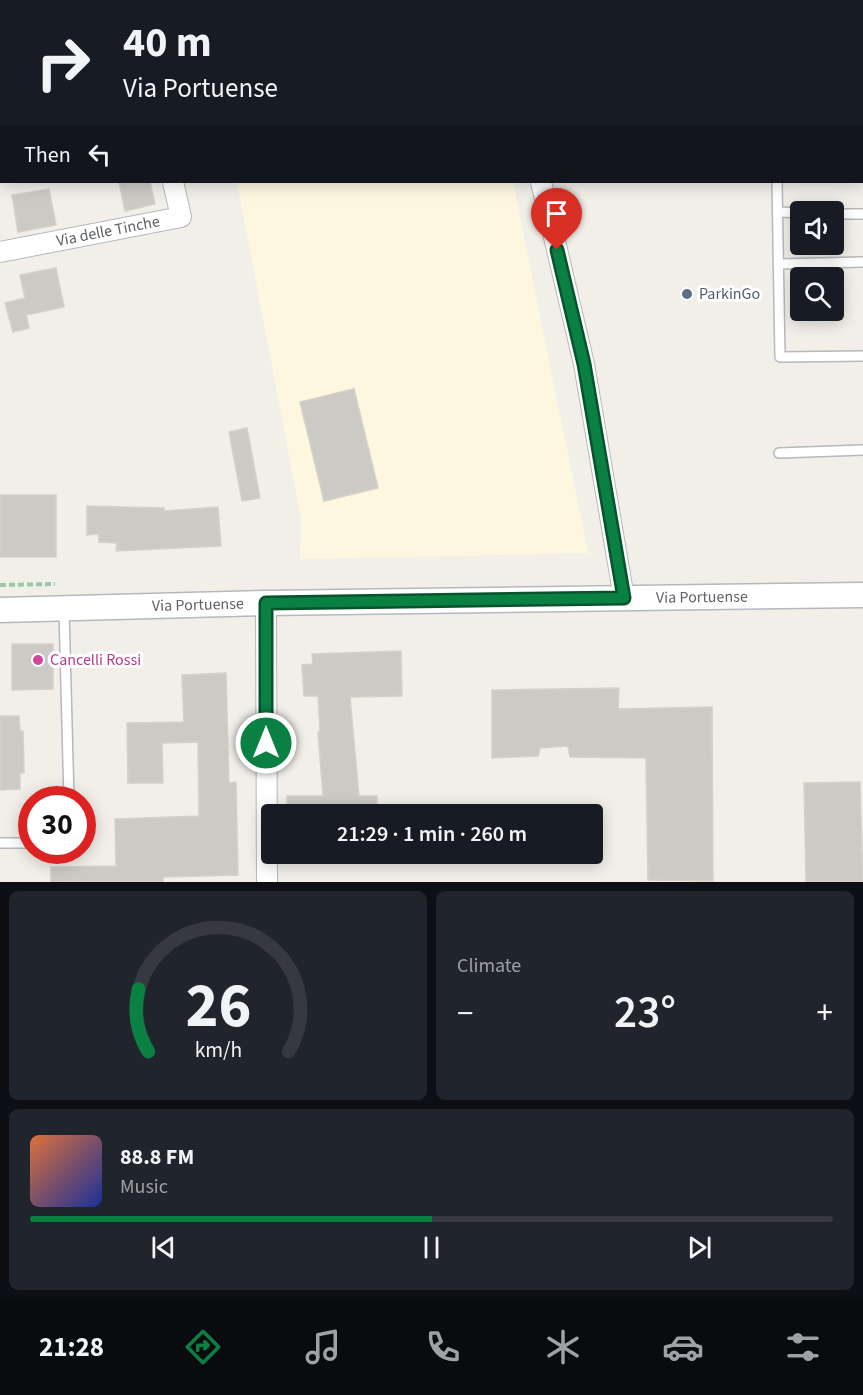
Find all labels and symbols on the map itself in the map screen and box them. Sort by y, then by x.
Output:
pin [531,188,582,250]
street label: Via delle Tinche [54,210,162,252]
place label: ParkinGo [699,283,760,305]
marker: ParkinGo [680,287,694,301]
street label: Via Portuense [656,586,748,609]
street label: Via Portuense [152,593,244,617]
place label: Cancelli Rossi [50,649,141,671]
marker: Cancelli Rossi [31,653,45,667]
position arrow [234,711,298,775]
speed limit sign: 30 [18,786,96,864]

